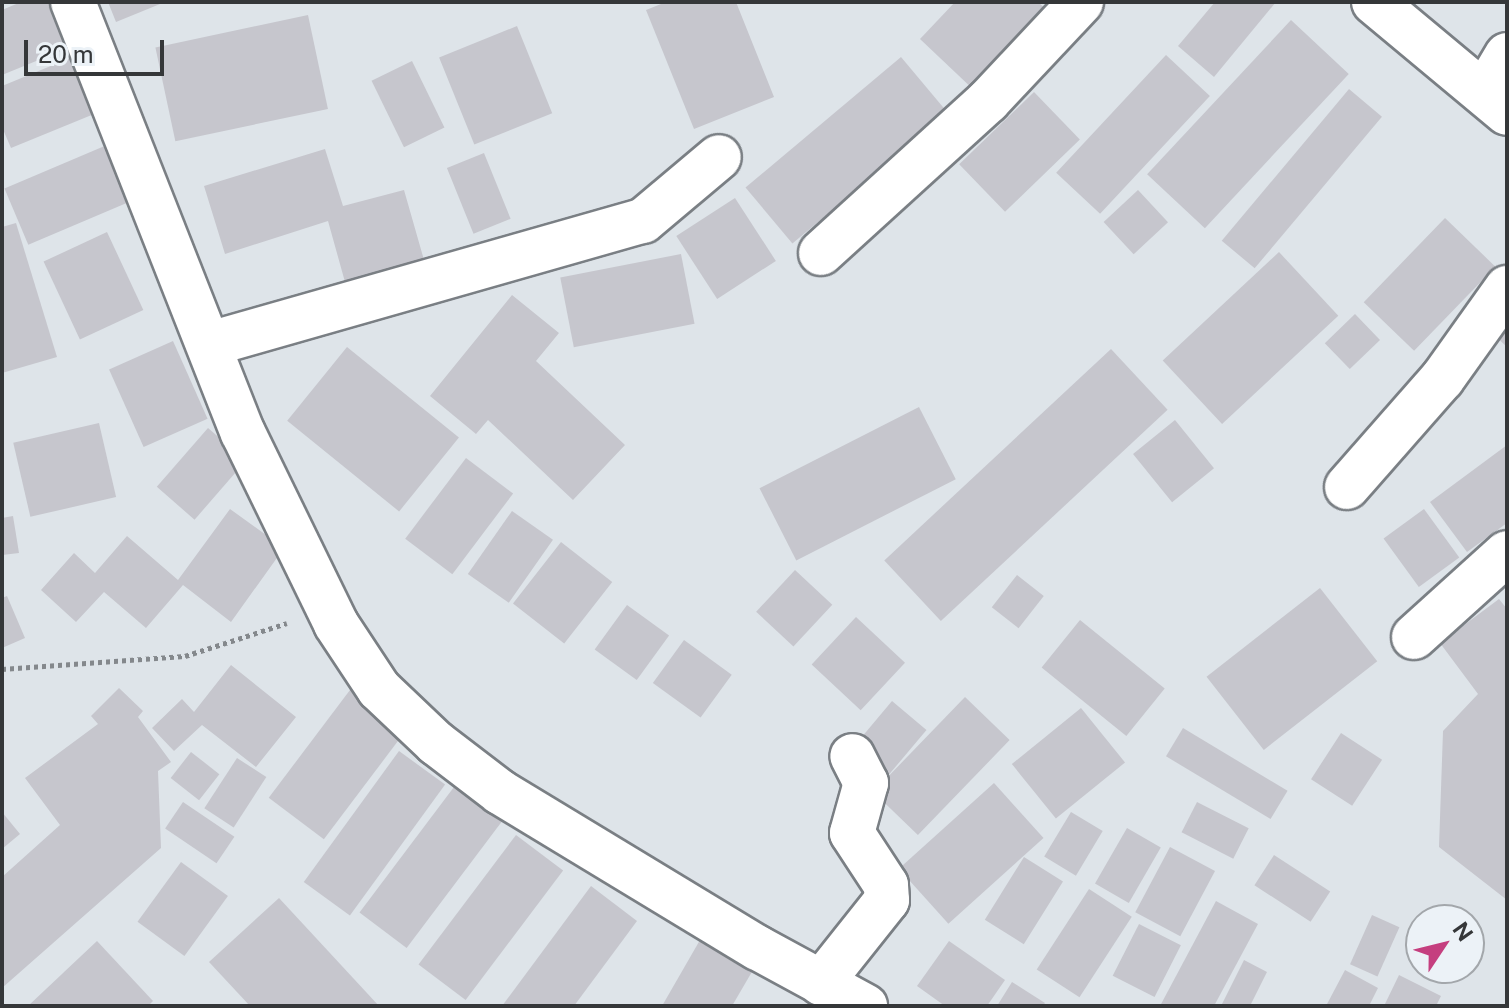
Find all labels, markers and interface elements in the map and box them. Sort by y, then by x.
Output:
scale bar [28,24,168,74]
text: 20 m [38,40,94,68]
north arrow [1405,904,1485,984]
text: N [1447,917,1479,946]

